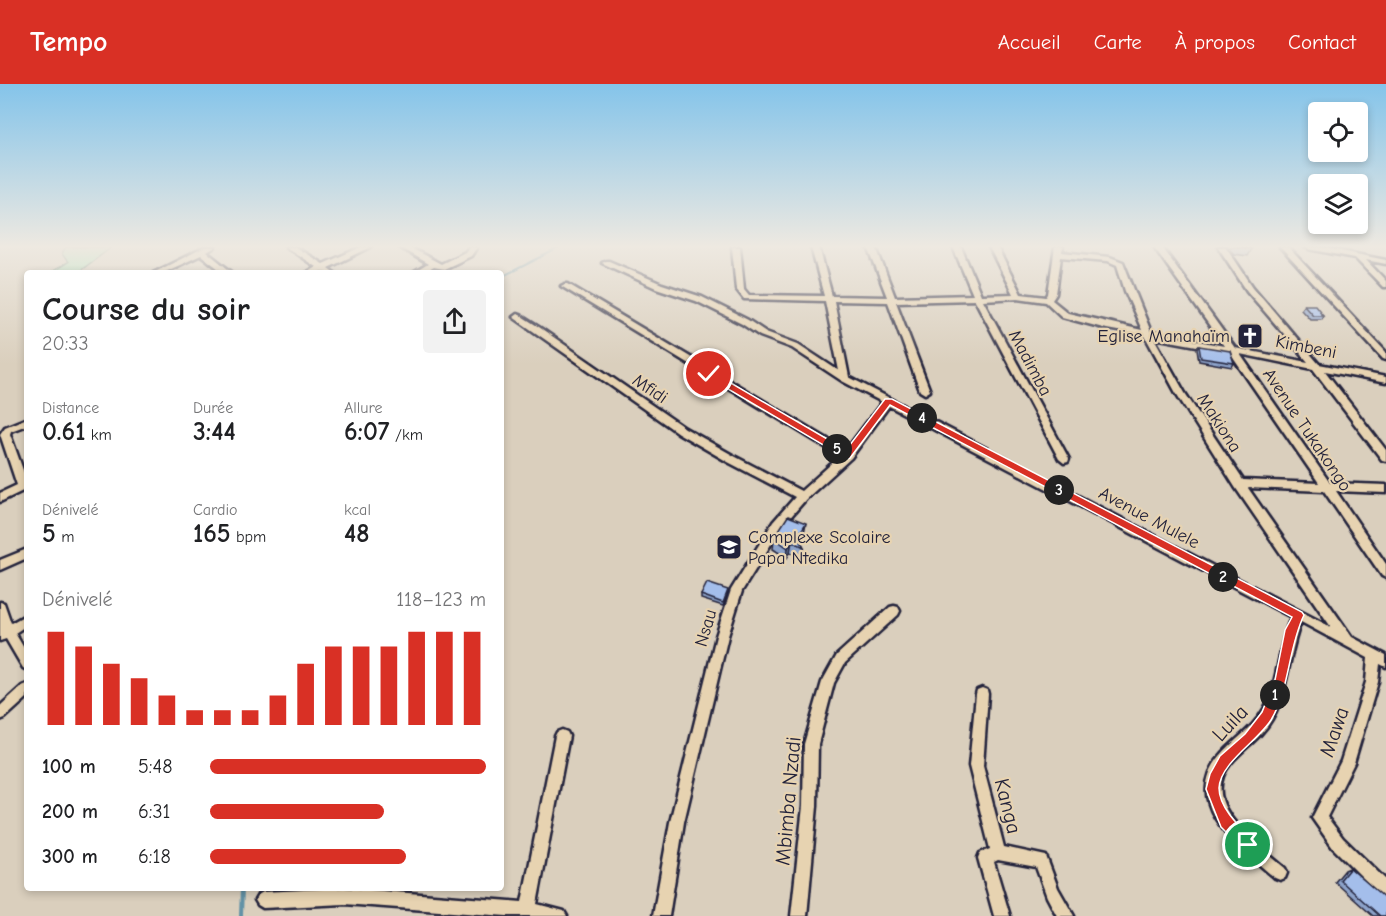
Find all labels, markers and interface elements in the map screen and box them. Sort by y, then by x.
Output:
text: Tempo [30,26,108,58]
text: Accueil [998,30,1061,54]
text: Carte [1094,30,1142,54]
text: À propos [1175,30,1255,54]
text: Contact [1288,30,1356,54]
map controls [1308,102,1368,234]
button: locate [1308,102,1368,162]
button: layers [1308,174,1368,234]
text: Course du soir [42,290,250,328]
button: share [423,290,486,353]
church icon: Eglise Manahaïm [1235,321,1265,351]
street label: Madimba [1004,326,1056,400]
place label: Eglise Manahaïm [1098,326,1230,347]
street label: Kimbeni [1274,331,1338,363]
text: 20:33 [42,332,89,355]
pin [683,348,734,399]
icon: check [692,357,725,390]
street label: Avenue Tukakongo [1258,364,1356,496]
street label: Mfidi [628,370,672,408]
street label: Makiona [1192,390,1246,456]
text: Distance [42,399,99,417]
text: Durée [193,399,233,417]
text: Allure [344,399,383,417]
pin: 4 [907,403,937,433]
text: 4 [918,409,926,427]
text: 0.61 [42,417,85,447]
text: 3:44 [193,417,236,447]
text: 6:07 [344,417,390,447]
text: km [85,426,112,444]
text: /km [390,426,423,444]
pin: 5 [822,434,852,464]
text: 5 [833,440,841,458]
pin: 3 [1044,475,1074,505]
text: 3 [1055,481,1063,499]
street label: Avenue Mulele [1095,483,1203,553]
text: Dénivelé [42,501,98,519]
text: Cardio [193,501,238,519]
text: kcal [344,501,371,519]
text: 5 [42,519,56,549]
text: 165 [193,519,231,549]
text: 48 [344,519,370,549]
place label: Complexe Scolaire Papa Ntedika [748,527,890,569]
text: m [56,528,74,546]
text: bpm [231,528,266,546]
school or university icon: Complexe Scolaire Papa Ntedika [714,532,744,562]
pin: 2 [1208,562,1238,592]
text: 2 [1219,568,1227,586]
text: Dénivelé [42,588,113,611]
text: 118–123 m [396,588,486,611]
street label: Nsau [691,607,721,649]
pin: 1 [1260,680,1290,710]
text: 1 [1272,686,1278,704]
street label: Luila [1207,700,1253,746]
street label: Mawa [1314,704,1354,760]
street label: Mbimba Nzadi [770,736,806,866]
text: 100 m [42,755,96,778]
text: 5:48 [138,755,172,778]
street label: Kanga [990,776,1026,836]
text: 200 m [42,800,98,823]
text: 6:31 [138,800,171,823]
pin [1222,819,1273,870]
icon: arrive [1231,828,1264,861]
text: 300 m [42,845,98,868]
text: 6:18 [138,845,171,868]

